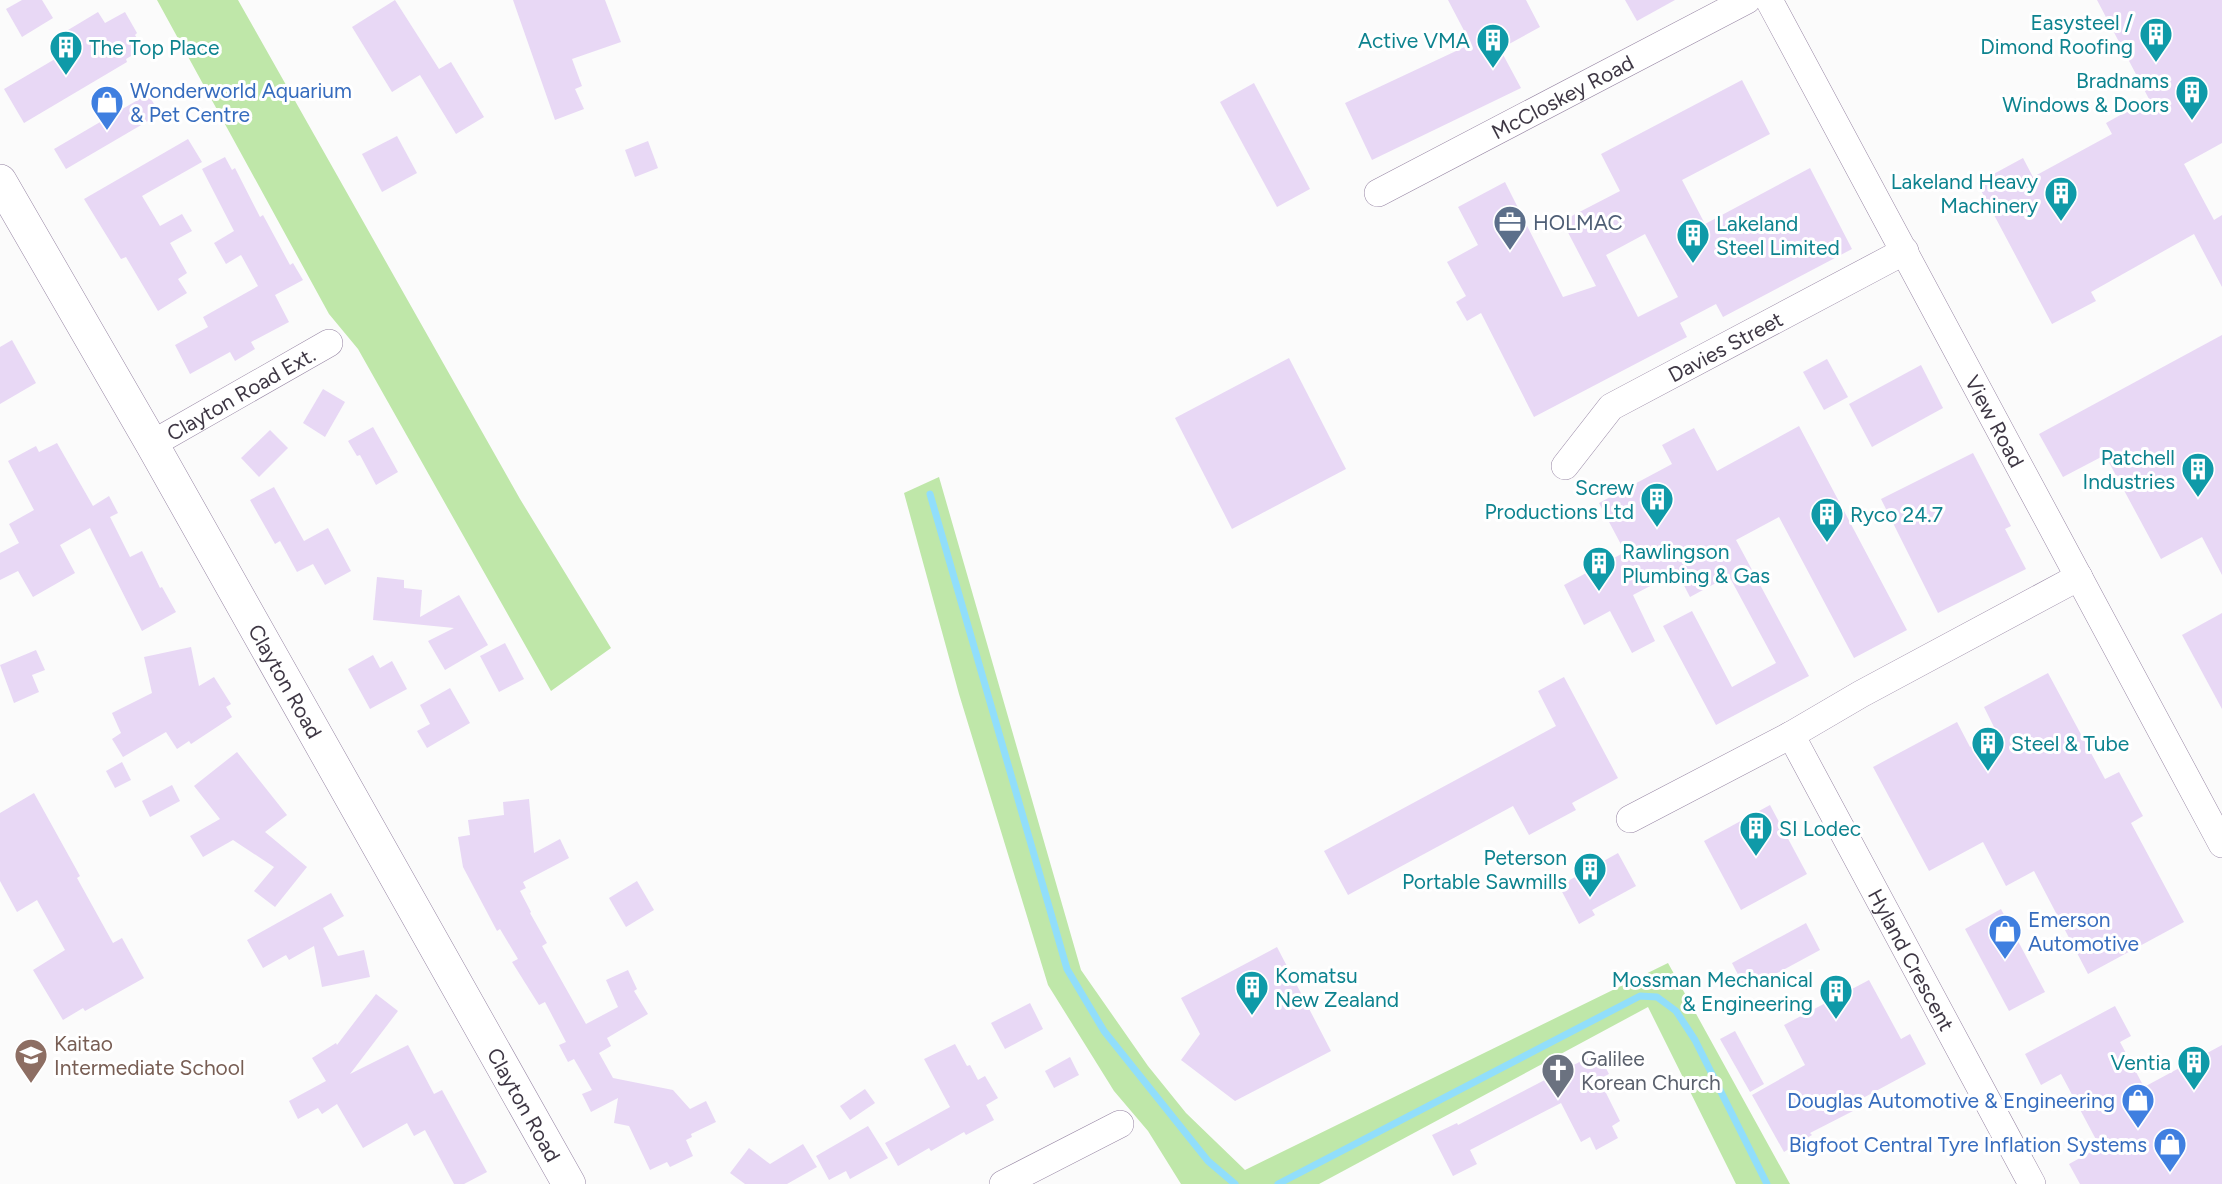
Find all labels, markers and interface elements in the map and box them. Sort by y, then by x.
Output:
place label: Easysteel / Dimond Roofing [1980,10,2133,59]
building icon: Easysteel / Dimond Roofing [2138,16,2174,63]
building icon: Active VMA [1475,22,1511,69]
place label: Active VMA [1358,28,1470,53]
building icon: The Top Place [48,29,84,76]
place label: The Top Place [89,35,219,60]
street label: McCloskey Road [1487,49,1638,144]
place label: Bradnams Windows & Doors [2002,68,2169,117]
building icon: Bradnams Windows & Doors [2174,74,2210,121]
place label: Wonderworld Aquarium & Pet Centre [130,78,352,127]
shop icon: Wonderworld Aquarium & Pet Centre [89,84,125,131]
place label: Lakeland Heavy Machinery [1891,169,2038,218]
building icon: Lakeland Heavy Machinery [2043,175,2079,222]
office icon: HOLMAC [1492,204,1528,251]
place label: HOLMAC [1533,210,1623,235]
place label: Lakeland Steel Limited [1716,211,1840,260]
building icon: Lakeland Steel Limited [1675,217,1711,264]
street label: Davies Street [1664,306,1787,387]
street label: Clayton Road Ext. [162,341,319,446]
street label: View Road [1960,371,2030,471]
place label: Patchell Industries [2083,445,2175,494]
building icon: Patchell Industries [2180,451,2216,498]
place label: Screw Productions Ltd [1484,475,1635,524]
building icon: Screw Productions Ltd [1639,481,1675,528]
building icon: Ryco 24.7 [1809,496,1845,543]
place label: Ryco 24.7 [1850,502,1943,527]
place label: Rawlingson Plumbing & Gas [1622,539,1770,588]
building icon: Rawlingson Plumbing & Gas [1581,545,1617,592]
street label: Clayton Road [244,620,328,743]
building icon: Steel & Tube [1970,725,2006,772]
place label: Steel & Tube [2011,731,2129,756]
building icon: SI Lodec [1738,810,1774,857]
place label: SI Lodec [1779,816,1861,841]
place label: Peterson Portable Sawmills [1402,845,1567,894]
building icon: Peterson Portable Sawmills [1572,851,1608,898]
street label: Hyland Crescent [1863,884,1960,1035]
place label: Emerson Automotive [2028,907,2139,956]
shop icon: Emerson Automotive [1987,913,2023,960]
place label: Komatsu New Zealand [1275,963,1399,1012]
place label: Mossman Mechanical & Engineering [1612,967,1813,1016]
building icon: Komatsu New Zealand [1234,969,1270,1016]
building icon: Mossman Mechanical & Engineering [1818,973,1854,1020]
place label: Kaitao Intermediate School [54,1031,245,1080]
school or university icon: Kaitao Intermediate School [13,1037,49,1084]
street label: Clayton Road [482,1043,566,1166]
building icon: Ventia [2176,1044,2212,1091]
place label: Galilee Korean Church [1581,1046,1721,1095]
place label: Ventia [2111,1050,2171,1075]
church icon: Galilee Korean Church [1540,1052,1576,1099]
shop icon: Douglas Automotive & Engineering [2120,1082,2156,1129]
place label: Douglas Automotive & Engineering [1787,1088,2115,1113]
shop icon: Bigfoot Central Tyre Inflation Systems [2152,1126,2188,1173]
place label: Bigfoot Central Tyre Inflation Systems [1789,1132,2147,1157]

